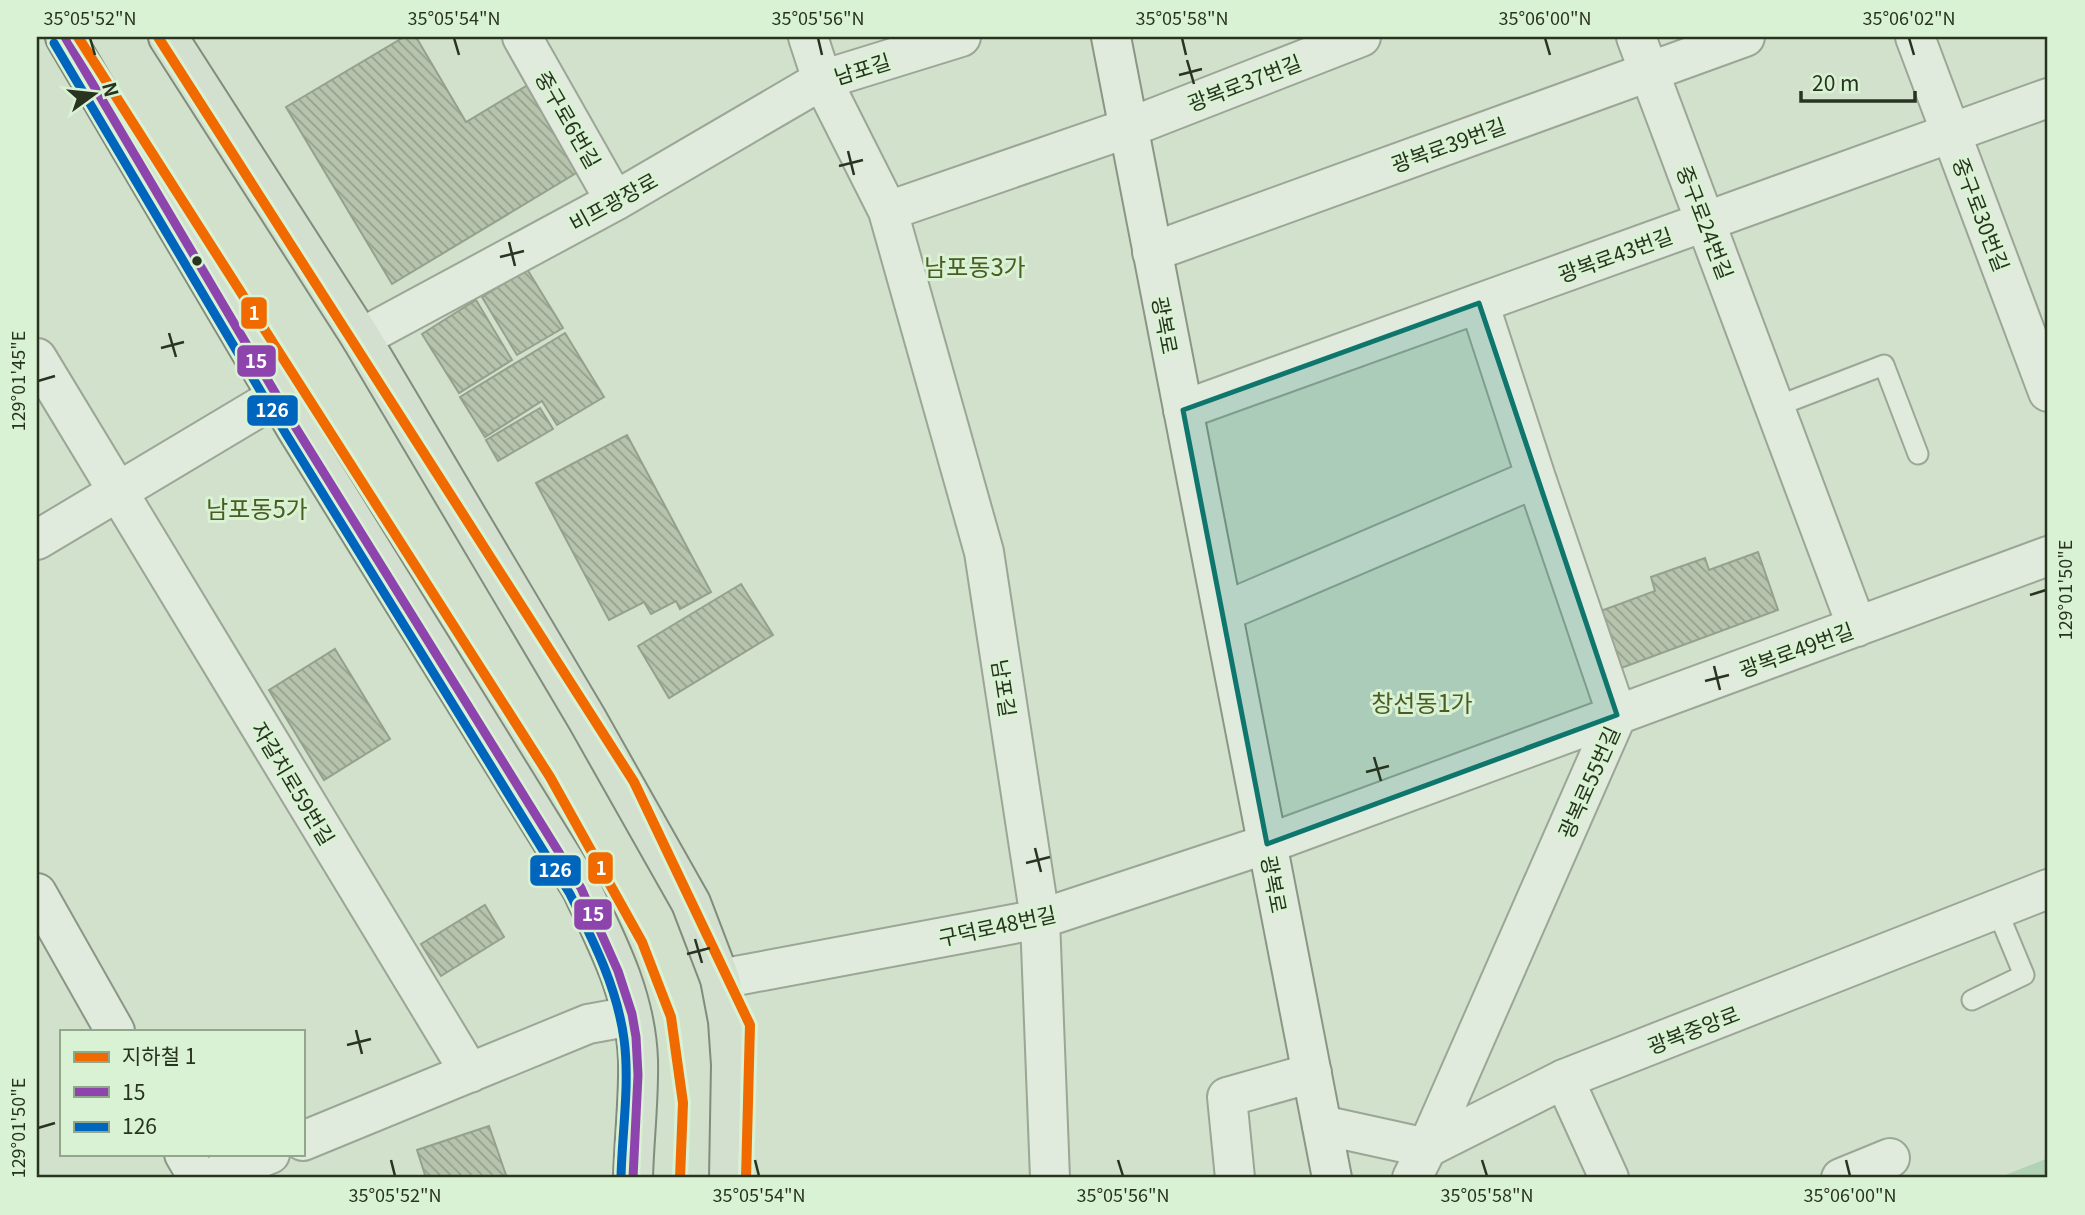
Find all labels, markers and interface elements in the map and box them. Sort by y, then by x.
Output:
text: 35°05'52"N [43,4,137,30]
text: 35°05'54"N [407,4,501,30]
text: 35°05'56"N [771,4,865,30]
text: 35°05'58"N [1135,4,1229,30]
text: 35°06'00"N [1498,4,1592,30]
text: 35°06'02"N [1862,4,1956,30]
street label: 남포길 [830,45,894,91]
street label: 광복로37번길 [1183,47,1305,117]
north arrow [60,60,130,130]
scale bar [1801,60,1915,104]
street label: 중구로6번길 [529,65,609,173]
text: 20 m [1812,67,1859,97]
text: N [97,79,127,100]
street label: 광복로39번길 [1387,109,1509,179]
street label: 중구로30번길 [1947,153,2017,275]
street label: 중구로24번길 [1671,161,1741,283]
street label: 비프광장로 [563,164,663,238]
street label: 광복로43번길 [1554,219,1676,289]
district label: 남포동3가 [924,248,1026,283]
unlabelled marker [190,254,204,268]
street label: 광복로 [1146,294,1186,356]
line badge: 1 [240,296,268,330]
text: 1 [248,298,260,325]
text: 129°01'45"E [4,331,30,431]
line badge: 15 [236,344,277,378]
text: 15 [245,346,267,373]
line badge: 126 [246,394,299,427]
text: 126 [255,395,289,422]
district label: 남포동5가 [206,490,308,525]
text: 129°01'50"E [2051,540,2077,640]
street label: 광복로49번길 [1735,614,1857,684]
street label: 남포길 [986,657,1024,719]
district label: 창선동1가 [1371,684,1473,719]
street label: 자갈치로59번길 [245,716,343,850]
street label: 광복로55번길 [1550,721,1626,843]
line badge: 1 [587,851,614,885]
text: 1 [595,853,607,880]
street label: 광복로 [1255,853,1295,915]
line badge: 126 [529,854,582,887]
text: 126 [538,855,572,882]
line badge: 15 [573,898,613,931]
street label: 구덕로48번길 [935,898,1059,952]
text: 15 [582,899,604,926]
street label: 광복중앙로 [1643,998,1743,1060]
legend [60,1030,304,1156]
text: 지하철 1 [122,1040,196,1070]
text: 15 [122,1076,145,1106]
text: 129°01'50"E [4,1078,30,1178]
text: 126 [122,1110,157,1140]
text: 35°05'52"N [348,1181,442,1207]
text: 35°05'54"N [712,1181,806,1207]
text: 35°05'56"N [1076,1181,1170,1207]
text: 35°05'58"N [1440,1181,1534,1207]
text: 35°06'00"N [1803,1181,1897,1207]

